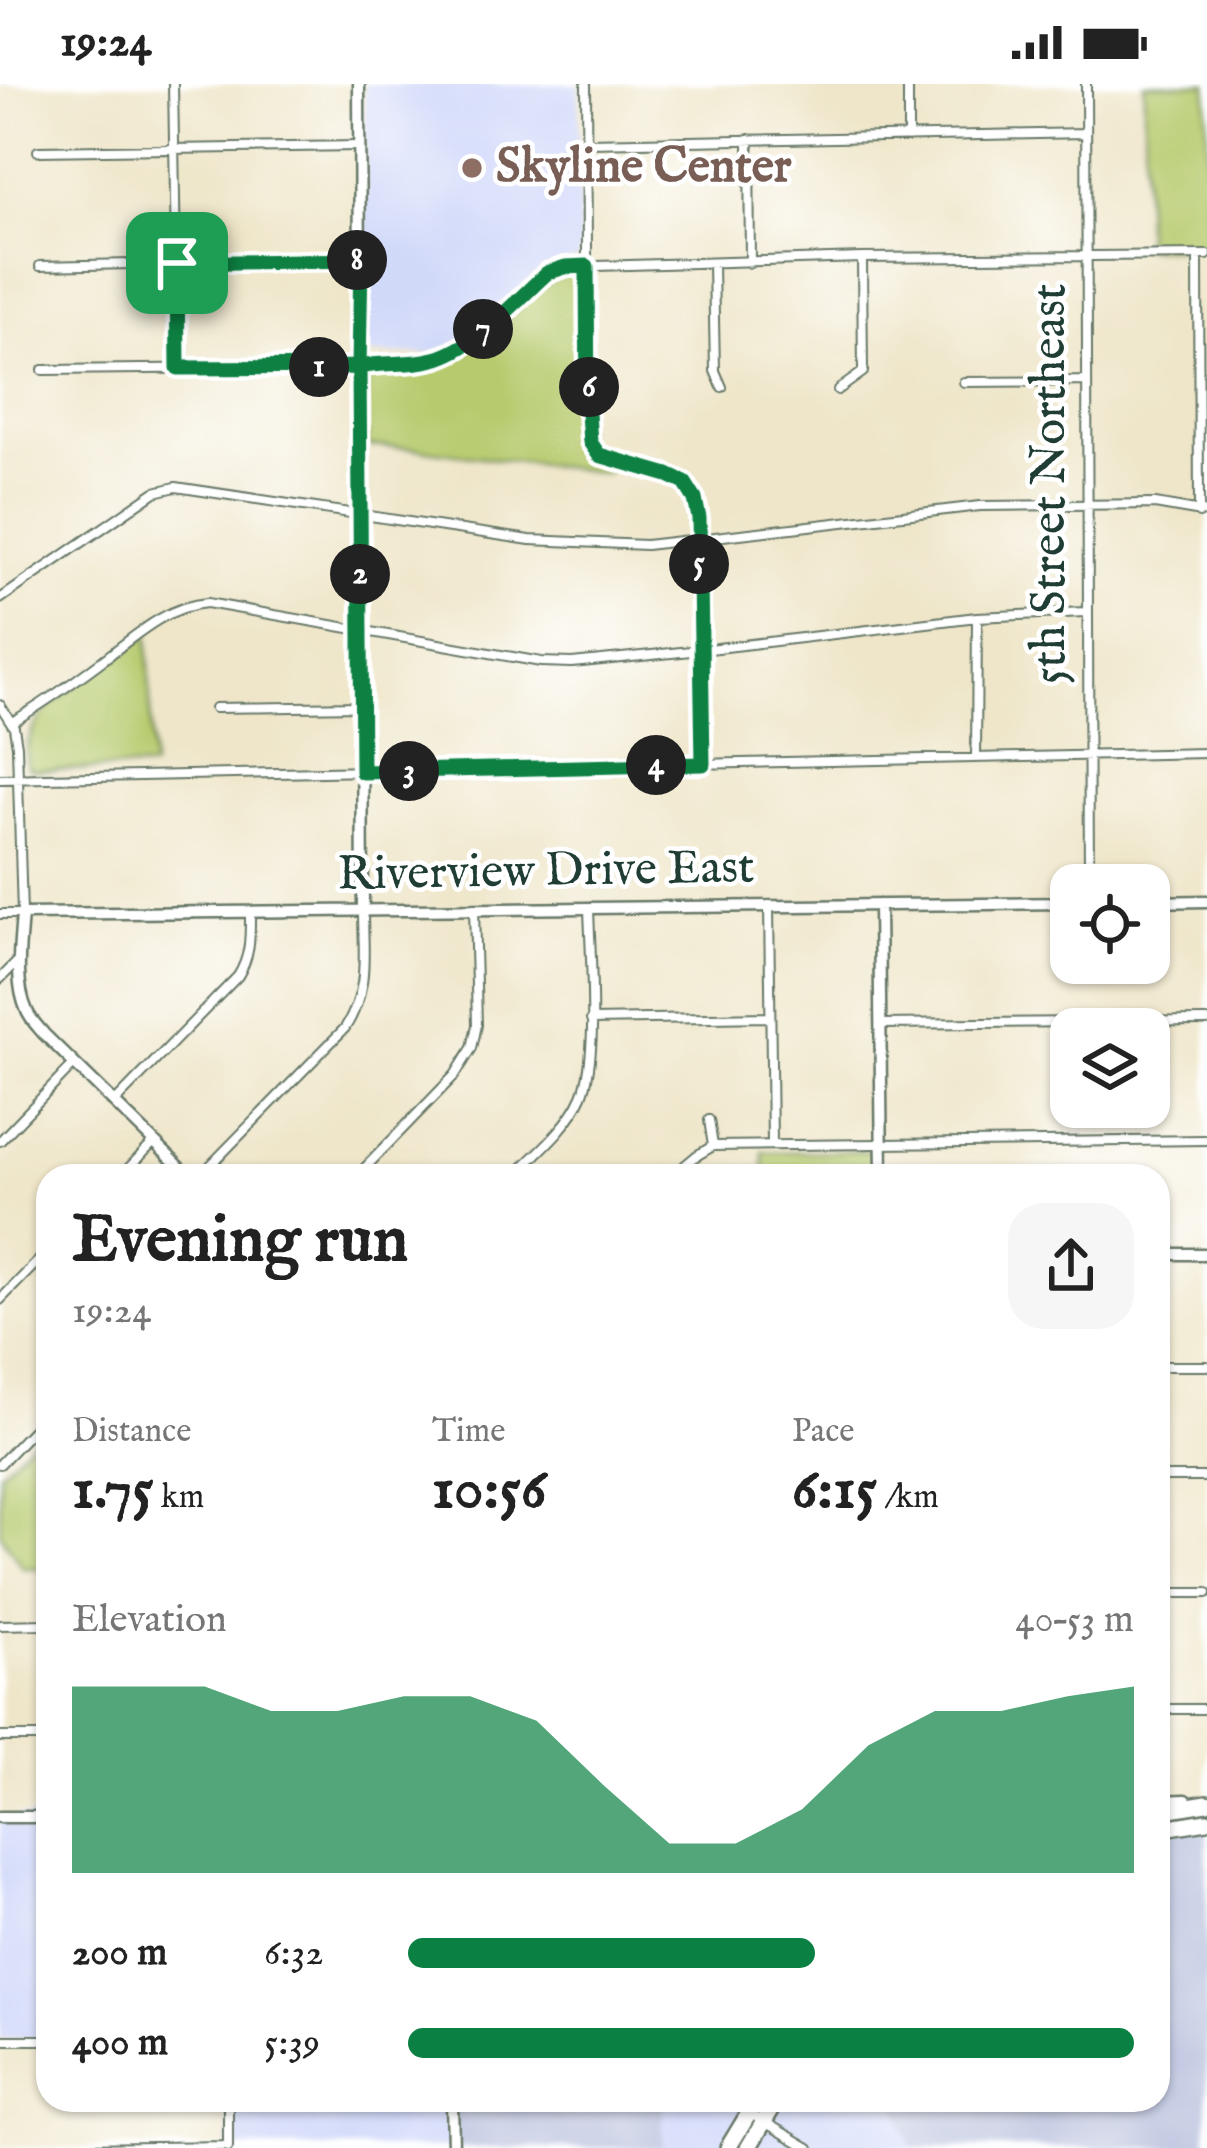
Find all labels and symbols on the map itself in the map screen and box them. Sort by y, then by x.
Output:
place label: Skyline Center [496,138,792,198]
marker: Skyline Center [459,155,485,181]
pin [126,212,228,314]
pin: 8 [327,230,387,290]
street label: 5th Street Northeast [1021,283,1081,685]
pin: 7 [453,299,513,359]
pin: 1 [289,337,349,397]
pin: 6 [559,357,619,417]
pin: 5 [669,534,729,594]
pin: 2 [330,544,390,604]
pin: 4 [626,735,686,795]
pin: 3 [379,741,439,801]
street label: Riverview Drive East [337,838,755,906]

